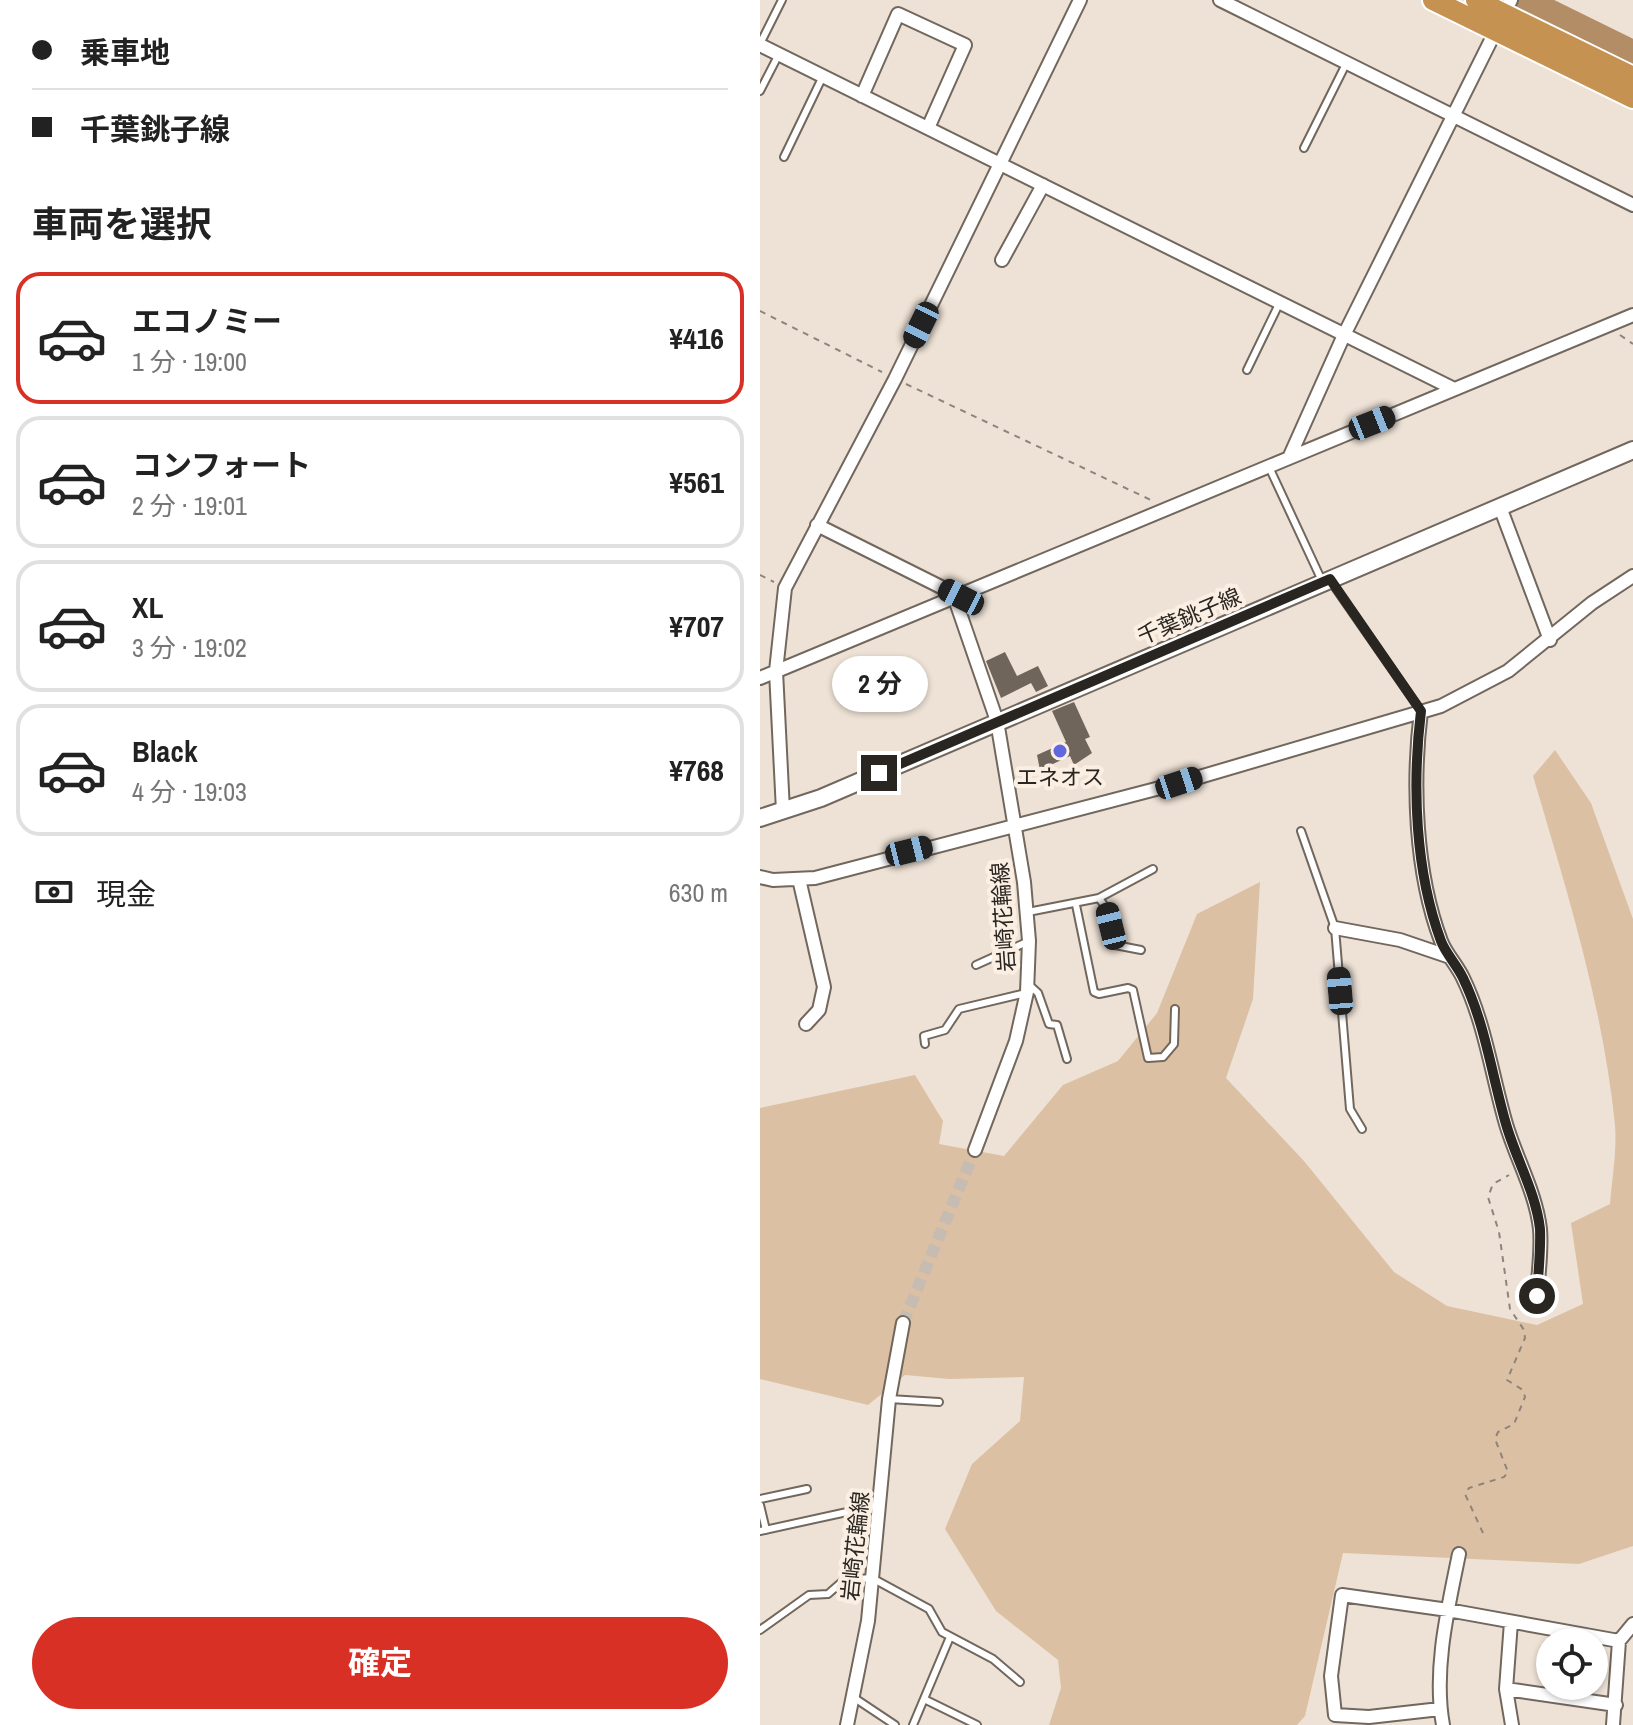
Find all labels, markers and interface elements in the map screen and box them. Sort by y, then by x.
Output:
text: 乗車地 [80,32,170,72]
text: 千葉銚子線 [80,109,230,149]
text: 車両を選択 [32,200,212,248]
car [900,298,942,352]
text: エコノミー [132,301,282,341]
icon: car [36,302,108,374]
text: ¥416 [669,318,724,358]
text: 1 分 · 19:00 [132,344,247,379]
car [1345,403,1399,443]
text: コンフォート [132,445,311,485]
icon: car [36,446,108,518]
text: ¥561 [669,462,724,502]
text: 2 分 · 19:01 [132,488,247,523]
car [934,575,988,619]
street label: 千葉銚子線 [1133,581,1245,651]
text: XL [132,587,163,627]
icon: car [36,590,108,662]
text: ¥707 [669,606,724,646]
text: 3 分 · 19:02 [132,630,247,665]
callout: 2 分 [831,657,927,713]
text: 2 分 [858,666,902,701]
text: Black [132,731,198,771]
icon: car [36,734,108,806]
marker: エネオス [1051,742,1069,760]
text: ¥768 [669,750,724,790]
route end [861,755,897,791]
place label: エネオス [1016,762,1104,792]
car [1152,764,1206,802]
text: 4 分 · 19:03 [132,774,247,809]
car [883,834,935,868]
street label: 岩崎花輪線 [984,861,1022,973]
icon: cash [32,870,76,914]
text: 現金 [96,874,156,914]
text: 630 m [669,875,728,910]
car [1094,900,1128,952]
car [1326,966,1354,1016]
route start [1519,1278,1555,1314]
street label: 岩崎花輪線 [834,1490,876,1602]
button: 確定 [32,1617,728,1709]
map controls [1536,1628,1608,1700]
button: locate [1536,1628,1608,1700]

